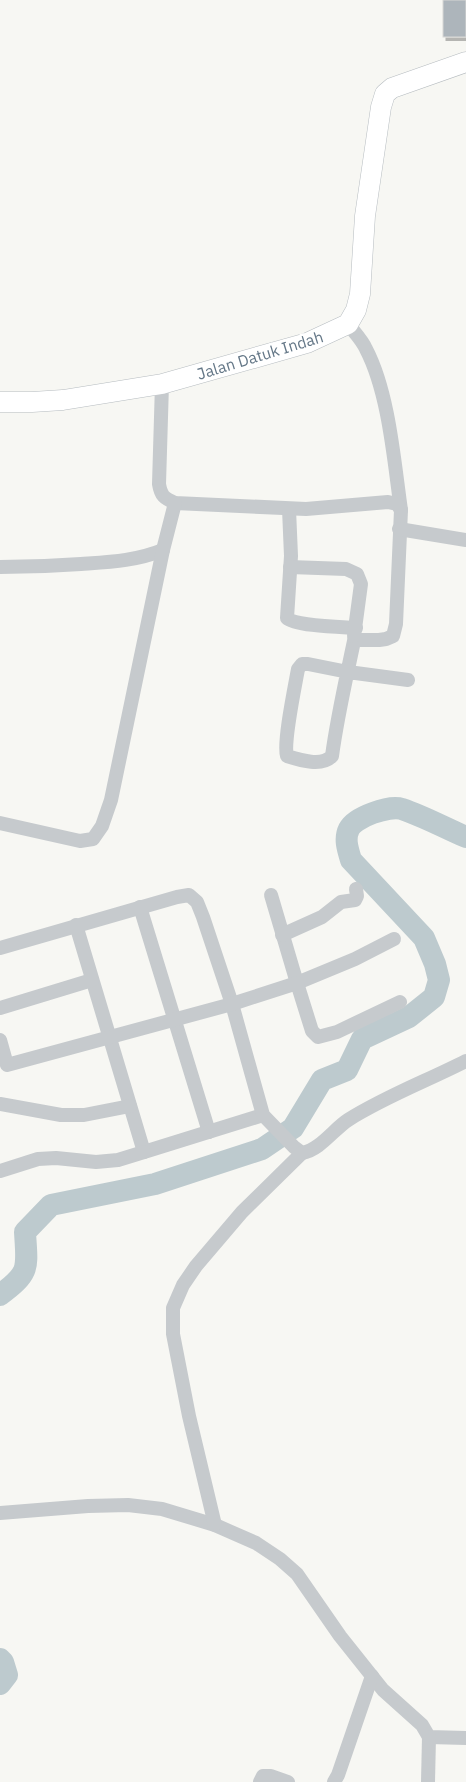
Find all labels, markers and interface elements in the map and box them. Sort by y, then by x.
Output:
street label: Jalan Datuk Indah [194,326,326,384]

